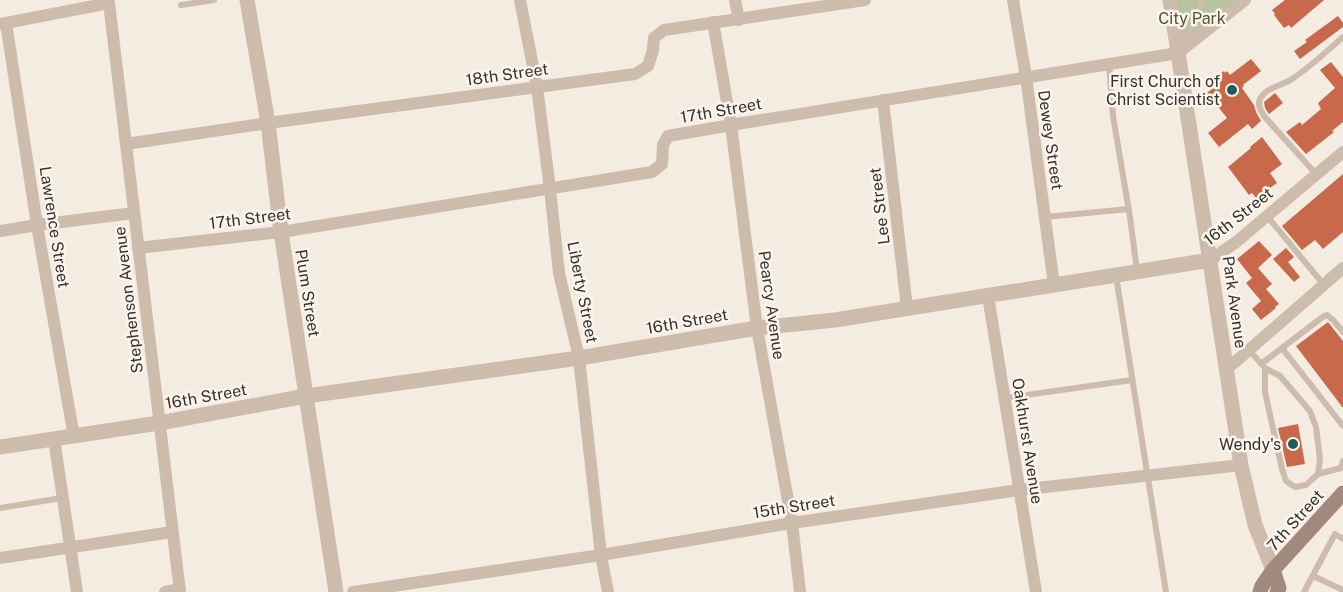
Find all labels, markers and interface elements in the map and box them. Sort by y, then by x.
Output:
park label: City Park [1158,9,1226,28]
street label: 18th Street [465,59,549,90]
place label: First Church of Christ Scientist [1106,72,1220,109]
marker: First Church of Christ Scientist [1225,83,1239,97]
street label: Dewey Street [1034,89,1067,191]
street label: 17th Street [679,94,763,127]
street label: Lawrence Street [36,165,73,289]
street label: Lee Street [865,166,894,246]
street label: 16th Street [1200,183,1277,249]
street label: 17th Street [208,204,292,233]
street label: Stephenson Avenue [110,225,147,374]
street label: Liberty Street [563,240,602,345]
street label: Plum Street [291,248,324,338]
street label: Pearcy Avenue [754,249,789,361]
street label: Park Avenue [1219,255,1250,349]
street label: 16th Street [645,305,729,338]
street label: Oakhurst Avenue [1008,377,1047,505]
street label: 16th Street [164,380,248,413]
place label: Wendy's [1219,435,1281,454]
marker: Wendy's [1286,437,1300,451]
street label: 7th Street [1263,486,1328,555]
street label: 15th Street [752,491,836,522]

